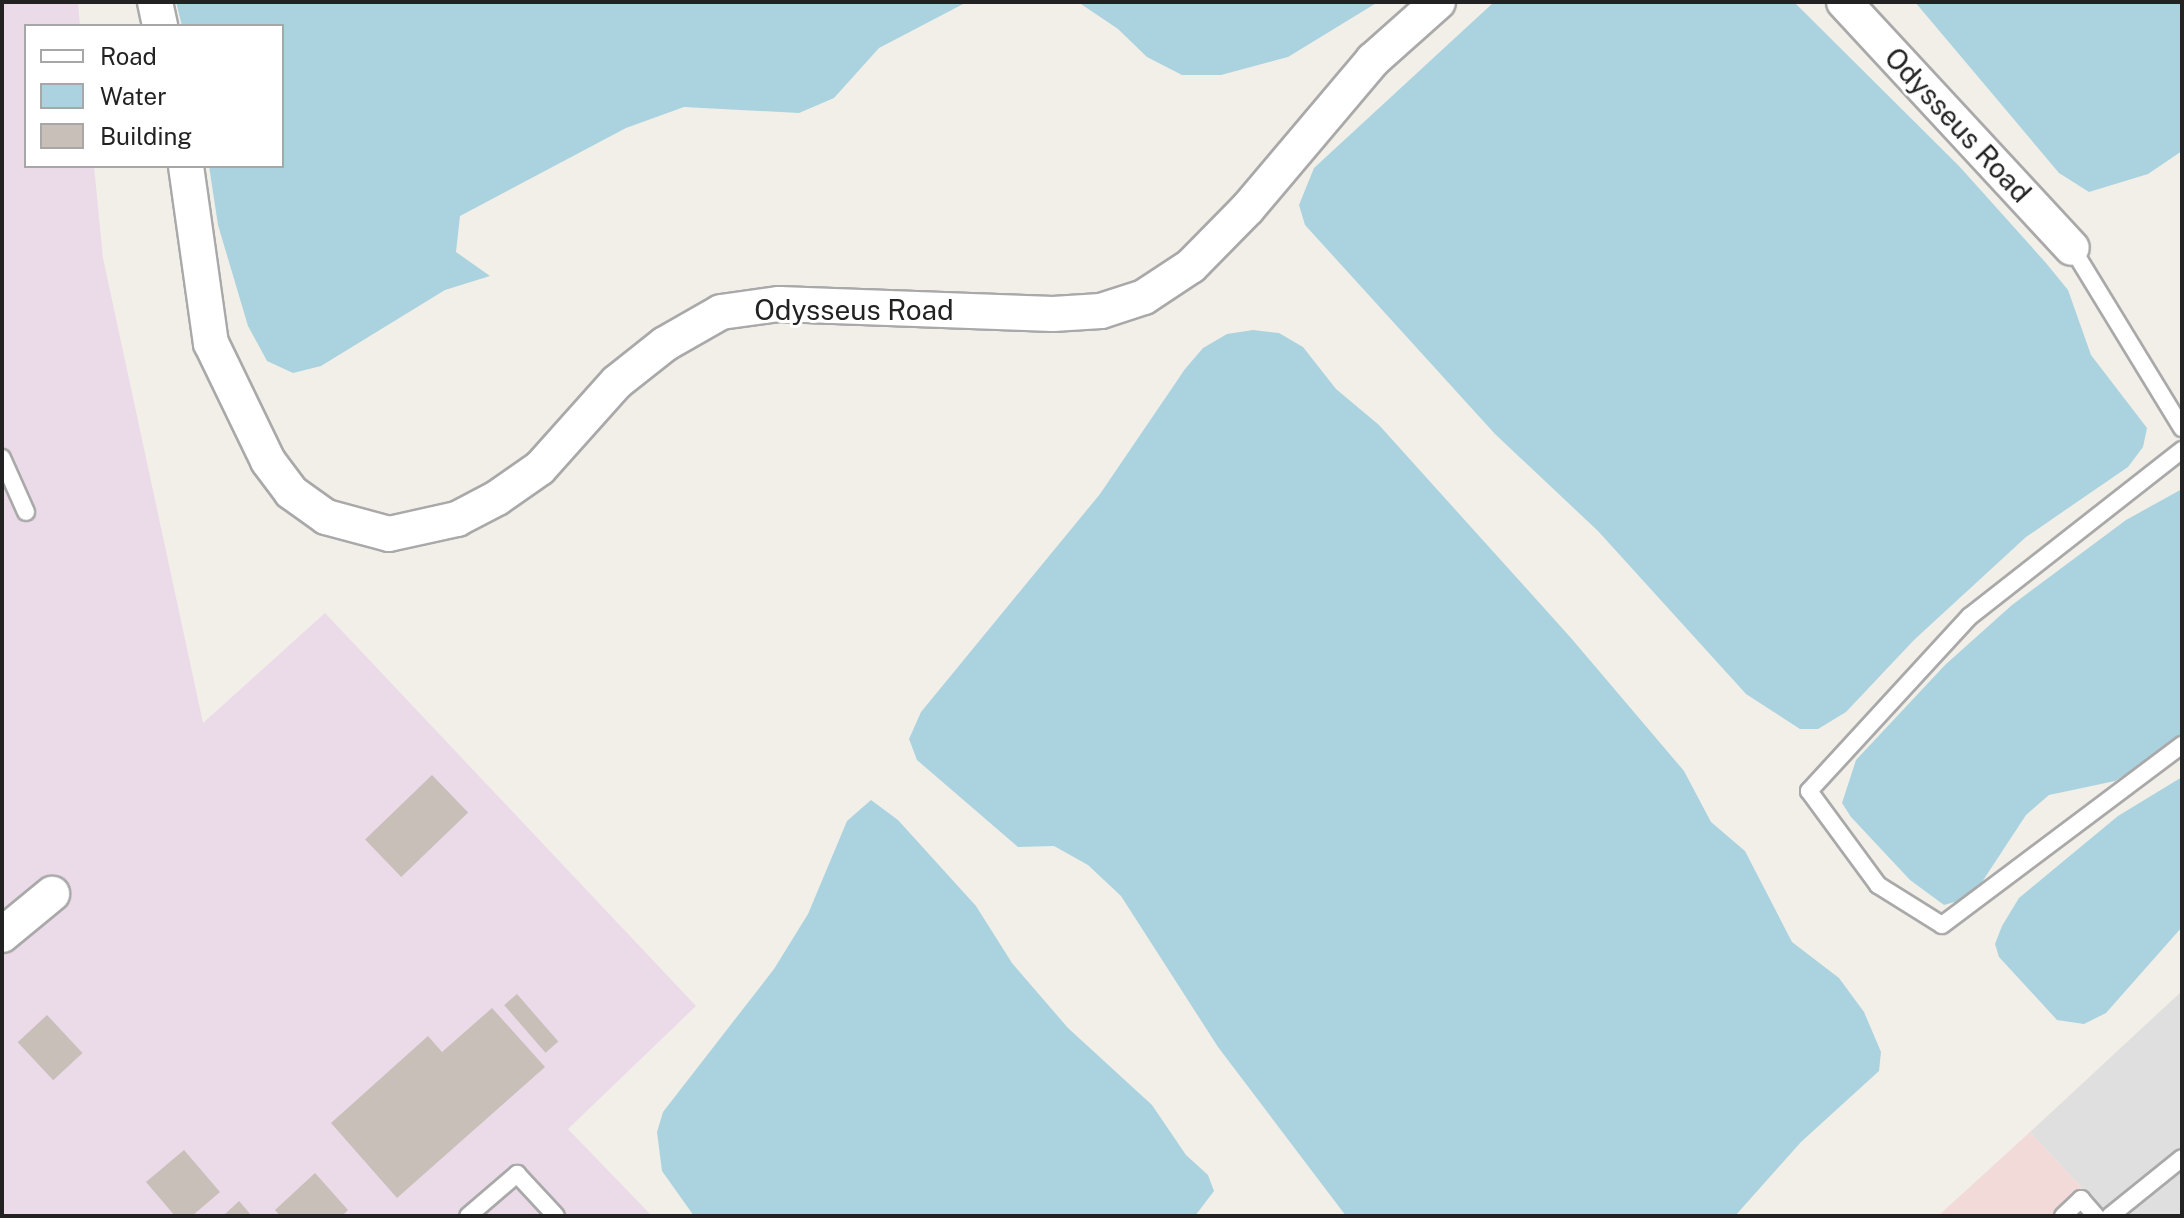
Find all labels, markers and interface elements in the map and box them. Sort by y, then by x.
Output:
legend [24,24,284,168]
street label: Odysseus Road [1878,41,2038,209]
text: Road [100,42,157,70]
text: Water [100,82,167,110]
text: Building [100,122,192,150]
street label: Odysseus Road [754,293,954,327]

